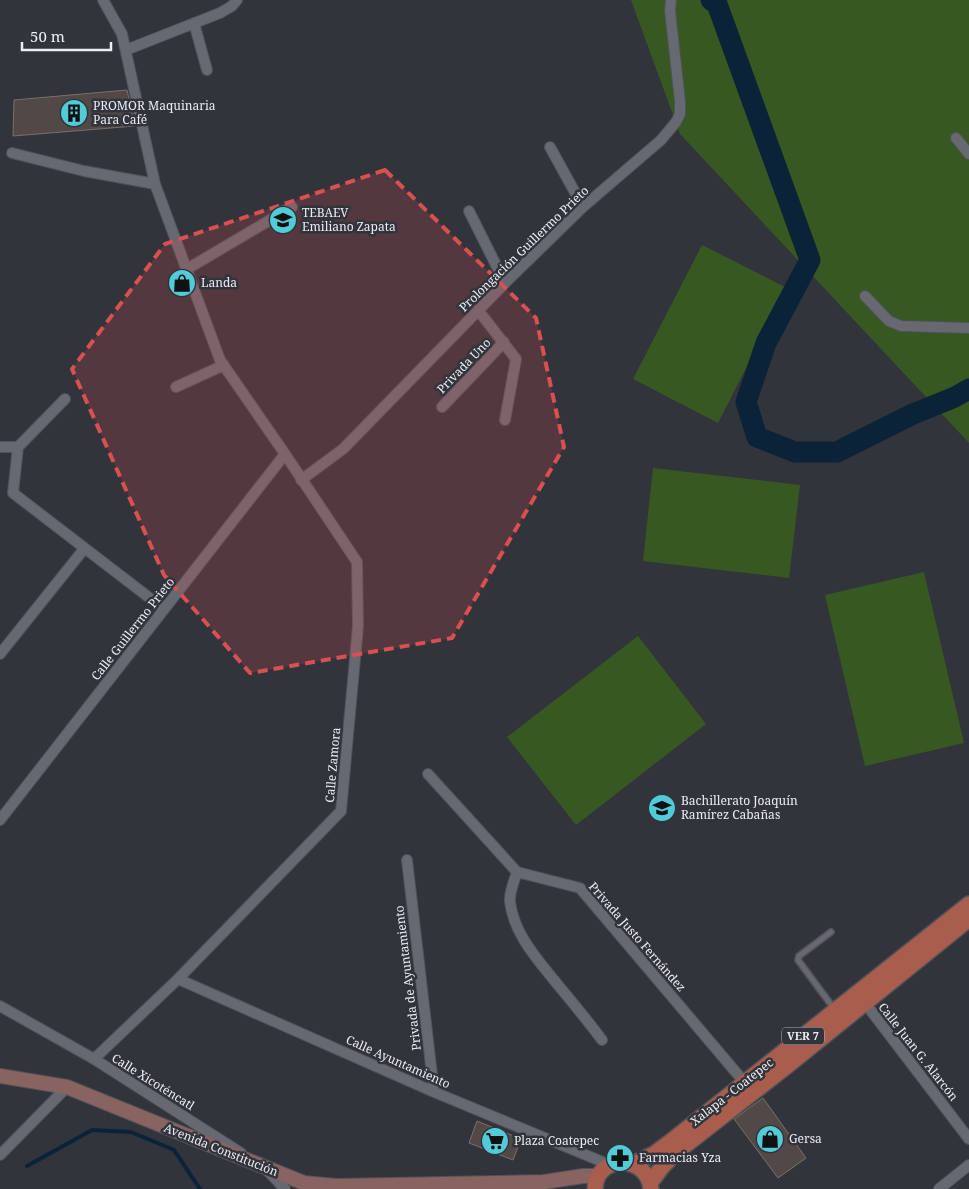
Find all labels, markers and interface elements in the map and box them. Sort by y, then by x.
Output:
scale bar [22,20,111,52]
text: 50 m [30,26,65,46]
place label: PROMOR Maquinaria Para Café [93,97,216,128]
building icon: PROMOR Maquinaria Para Café [59,98,89,128]
street label: Prolongación Guillermo Prieto [455,182,592,315]
place label: TEBAEV Emiliano Zapata [302,204,396,235]
school or university icon: TEBAEV Emiliano Zapata [268,205,298,235]
shop icon: Landa [167,268,197,298]
place label: Landa [201,274,237,291]
street label: Privada Uno [433,334,494,397]
street label: Calle Guillermo Prieto [87,574,178,684]
street label: Calle Zamora [321,726,344,803]
place label: Bachillerato Joaquín Ramírez Cabañas [681,792,798,823]
school or university icon: Bachillerato Joaquín Ramírez Cabañas [647,793,677,823]
street label: Privada Justo Fernández [585,878,690,995]
street label: Privada de Ayuntamiento [390,904,425,1052]
street label: Calle Juan G. Alarcón [875,999,962,1105]
road number: VER 7 [782,1028,824,1044]
street label: Calle Ayuntamiento [343,1031,453,1092]
street label: Calle Xicoténcatl [109,1049,198,1114]
street label: Xalapa - Coatepec [687,1054,777,1129]
street label: Avenida Constitución [162,1119,281,1180]
shop icon: Gersa [755,1124,785,1154]
supermarket icon: Plaza Coatepec [480,1126,510,1156]
place label: Gersa [789,1130,822,1147]
place label: Plaza Coatepec [514,1132,599,1149]
pharmacy icon: Farmacias Yza [605,1143,635,1173]
place label: Farmacias Yza [639,1149,722,1166]

